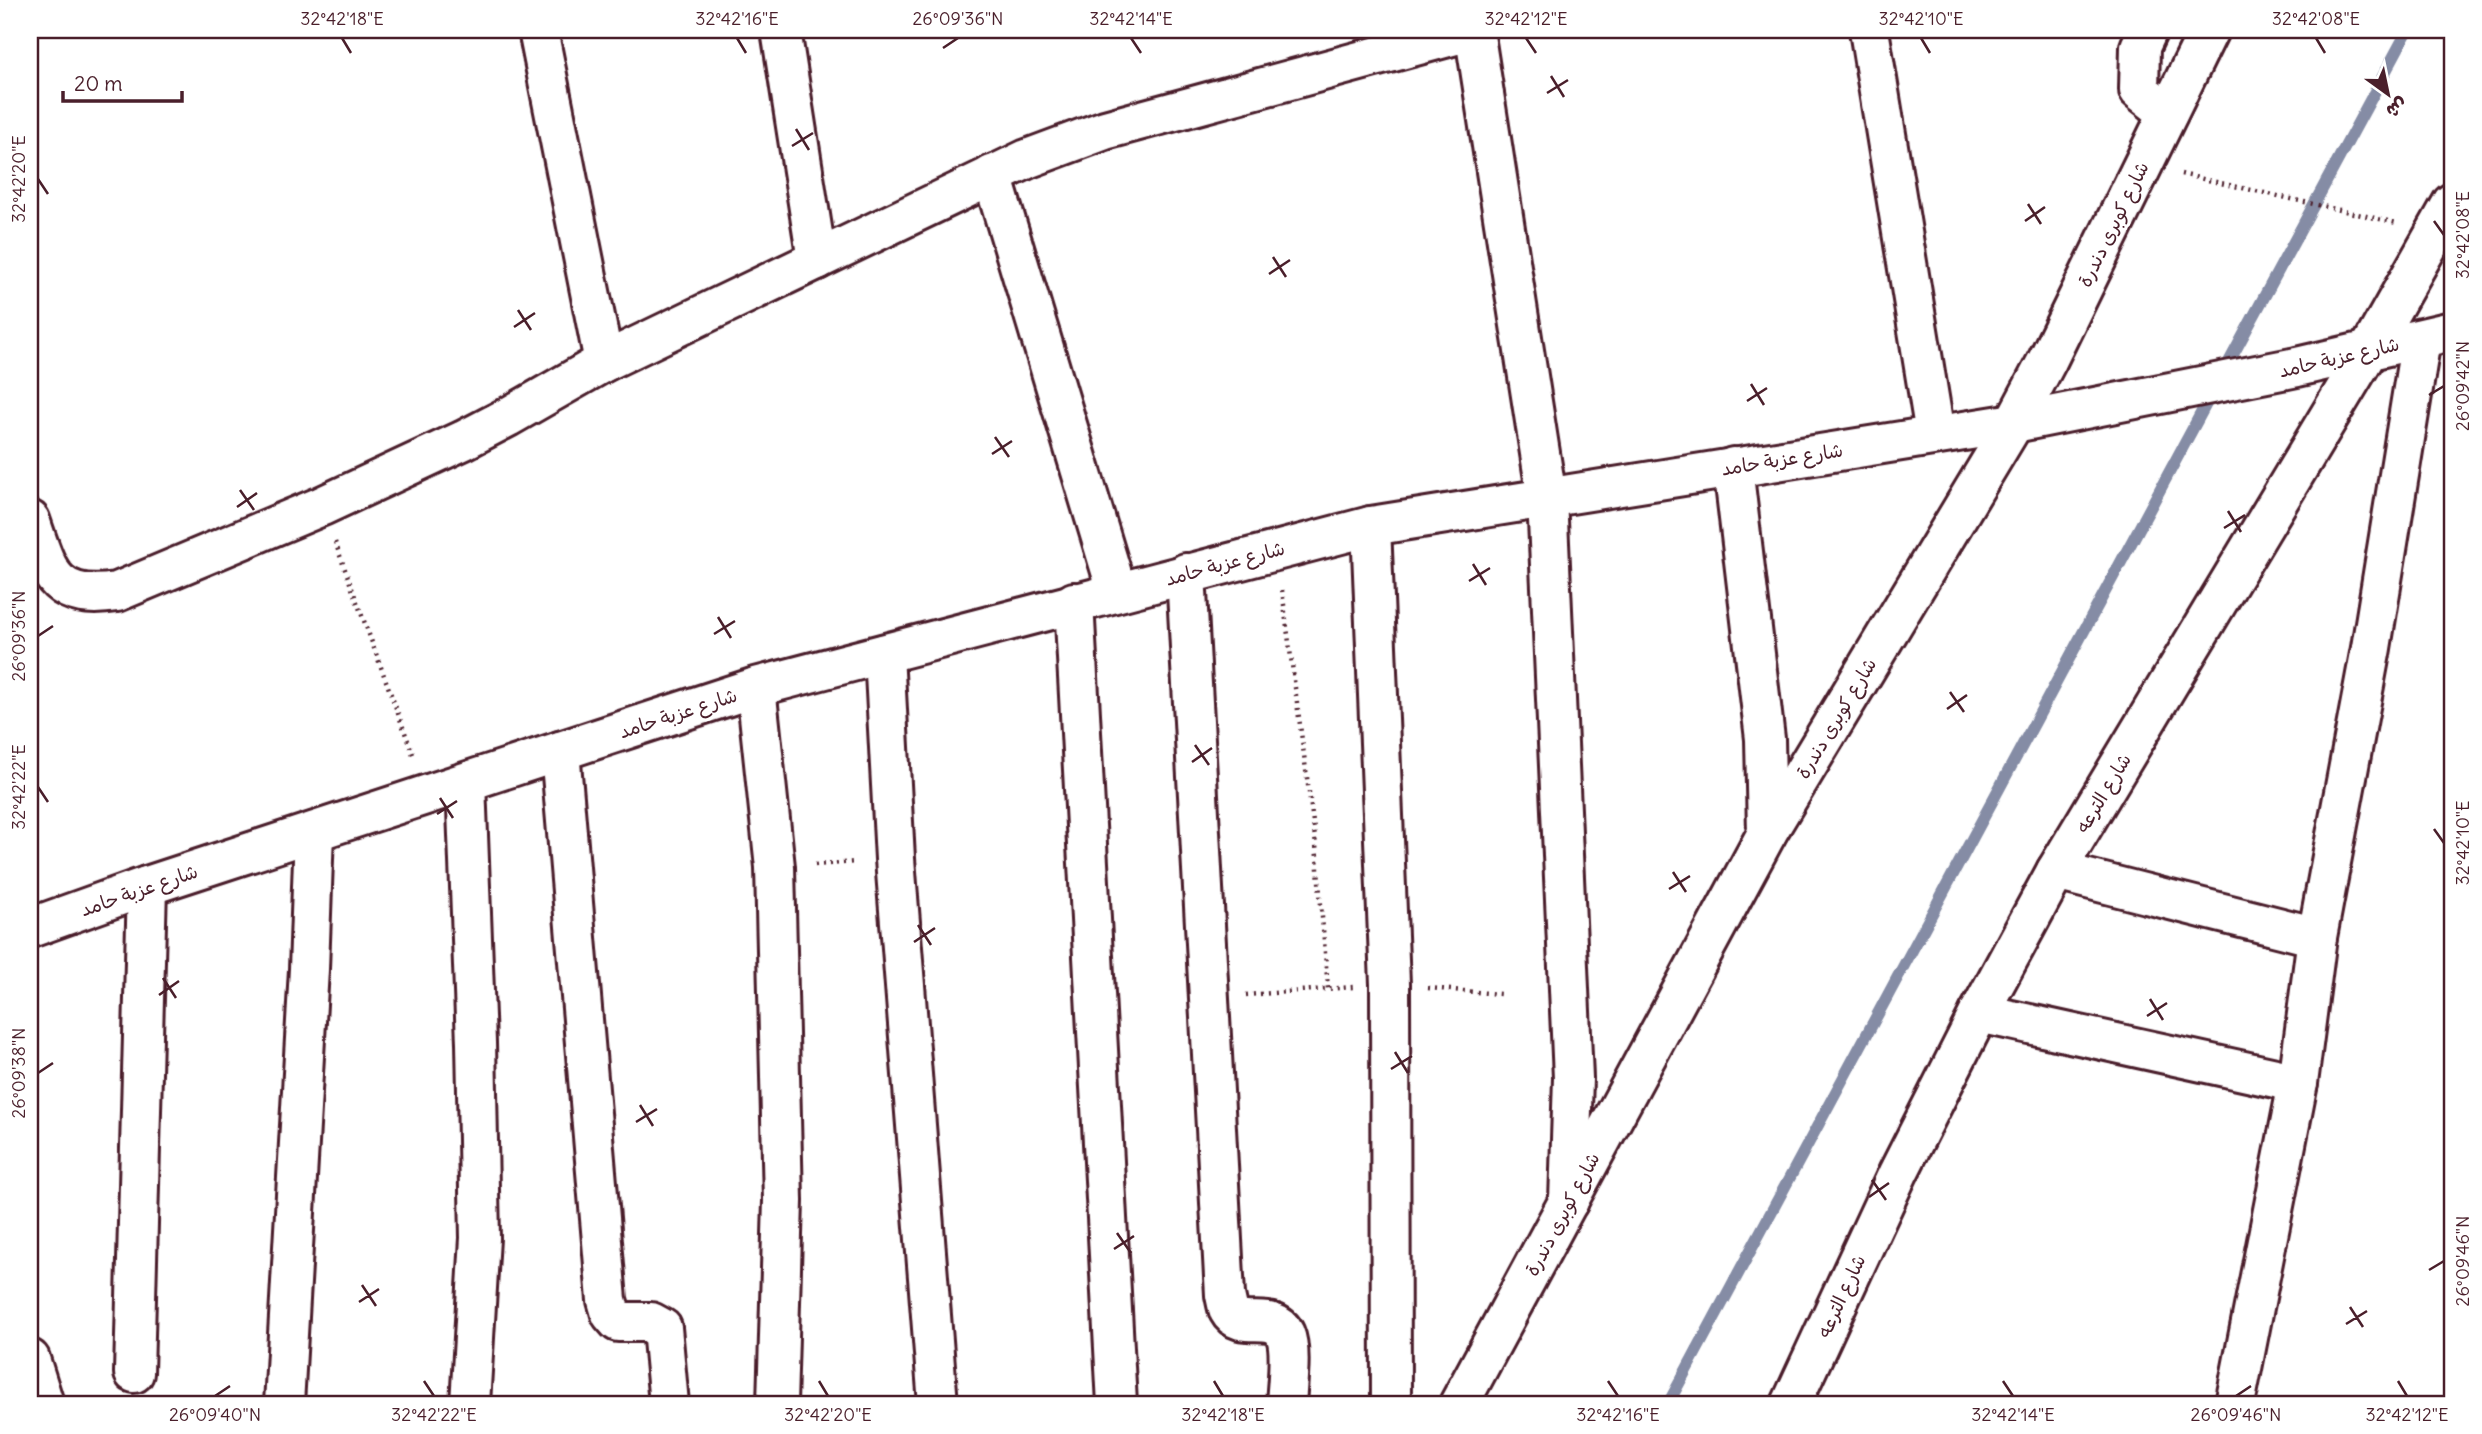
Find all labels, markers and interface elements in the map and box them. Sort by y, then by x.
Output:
text: 32°42'18"E [300,7,384,30]
text: 32°42'16"E [695,7,779,30]
text: 26°09'36"N [912,7,1004,30]
text: 32°42'14"E [1089,7,1173,30]
text: 32°42'12"E [1484,7,1568,30]
text: 32°42'10"E [1878,7,1964,30]
text: 32°42'08"E [2272,7,2360,30]
scale bar [63,60,182,104]
north arrow [2352,60,2422,130]
text: 20 m [74,70,123,97]
text: ش [2382,93,2413,124]
text: 32°42'20"E [7,135,30,223]
street label: شارع كوبرى دندرة [2072,157,2156,292]
text: 32°42'08"E [2451,191,2474,279]
street label: شارع عزبة حامد [2277,332,2402,384]
text: 26°09'42"N [2451,341,2474,431]
street label: شارع عزبة حامد [1720,438,1845,482]
street label: شارع عزبة حامد [1163,536,1288,592]
text: 26°09'36"N [7,590,30,682]
street label: شارع كوبرى دندرة [1791,653,1883,784]
street label: شارع عزبة حامد [616,683,741,745]
text: 32°42'22"E [7,744,30,830]
street label: شارع الترعه [2070,749,2138,838]
text: 32°42'10"E [2451,800,2474,886]
street label: شارع عزبة حامد [77,859,202,923]
text: 26°09'38"N [7,1027,30,1119]
street label: شارع كوبرى دندرة [1519,1148,1606,1281]
text: 26°09'46"N [2451,1216,2474,1306]
street label: شارع الترعه [1811,1251,1872,1342]
text: 26°09'40"N [169,1403,261,1426]
text: 32°42'22"E [391,1403,477,1426]
text: 32°42'20"E [784,1403,872,1426]
text: 32°42'18"E [1181,1403,1265,1426]
text: 32°42'16"E [1576,1403,1660,1426]
text: 32°42'14"E [1971,1403,2055,1426]
text: 26°09'46"N [2191,1403,2281,1426]
text: 32°42'12"E [2365,1403,2449,1426]

